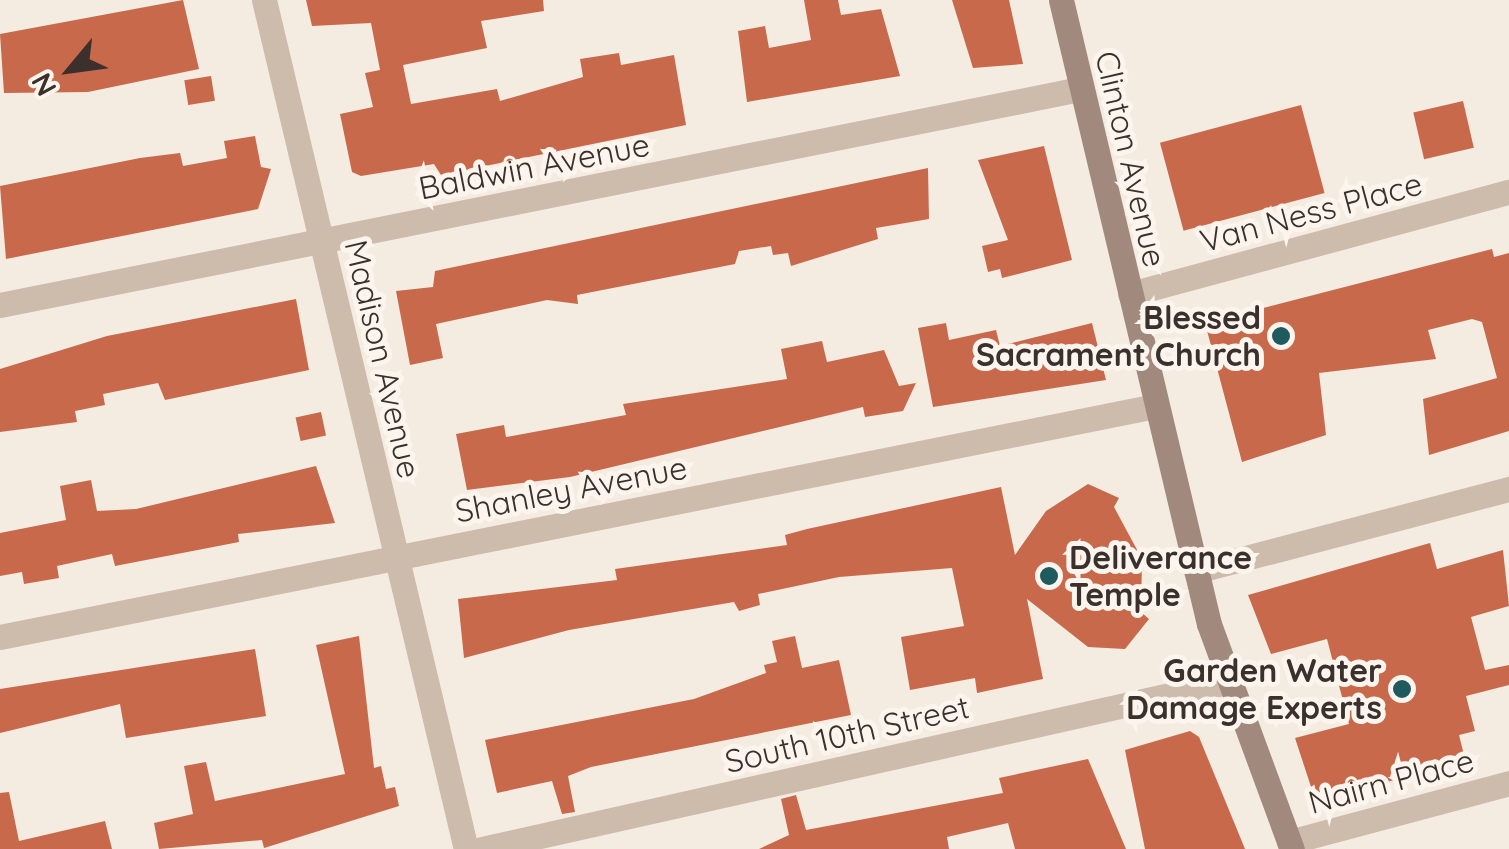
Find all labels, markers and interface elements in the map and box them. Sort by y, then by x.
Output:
north arrow [20,20,120,120]
street label: Clinton Avenue [1088,47,1174,271]
text: N [23,67,64,102]
street label: Baldwin Avenue [415,125,653,207]
street label: Van Ness Place [1196,164,1426,260]
street label: Madison Avenue [337,236,429,482]
place label: Blessed Sacrament Church [976,299,1261,374]
marker: Blessed Sacrament Church [1270,325,1292,347]
street label: Shanley Avenue [452,448,690,530]
place label: Deliverance Temple [1069,539,1252,614]
marker: Deliverance Temple [1038,565,1060,587]
place label: Garden Water Damage Experts [1126,652,1382,727]
marker: Garden Water Damage Experts [1391,678,1413,700]
street label: South 10th Street [721,687,973,781]
street label: Nairn Place [1304,741,1478,821]

